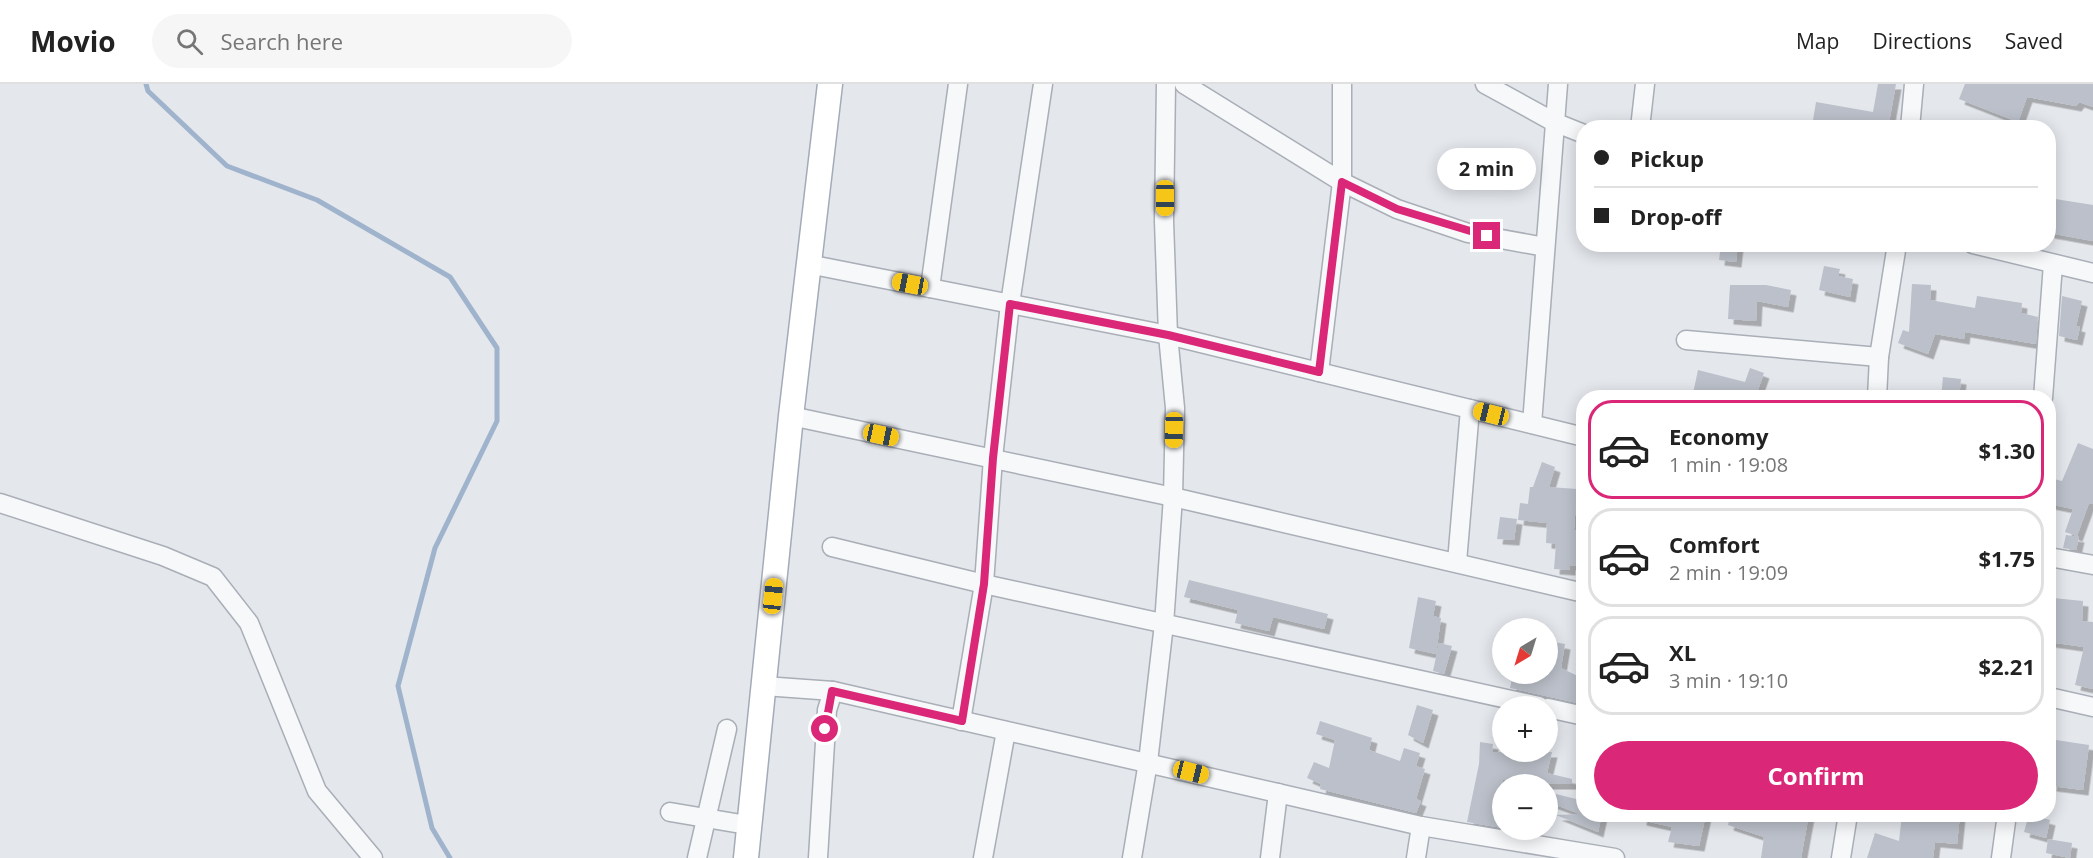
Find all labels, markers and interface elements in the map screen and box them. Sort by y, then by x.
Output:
search box [152,14,572,68]
text: Movio [30,22,116,60]
icon: search [173,25,206,58]
text: Search here [221,26,343,56]
text: Map [1796,27,1839,55]
text: Directions [1872,27,1972,55]
text: Saved [2005,27,2063,55]
text: Pickup [1630,143,1704,173]
callout: 2 min [1438,149,1537,191]
text: 2 min [1459,155,1514,182]
car [1156,180,1174,216]
text: Drop-off [1630,201,1722,231]
route end [1473,222,1500,249]
car [891,272,929,296]
car [1471,401,1511,427]
car [1165,412,1183,448]
text: Economy [1669,421,1768,451]
car [862,422,900,448]
icon: car [1597,423,1651,477]
text: $1.30 [1978,435,2035,465]
text: 1 min · 19:08 [1669,451,1788,478]
text: Comfort [1669,529,1760,559]
icon: car [1597,531,1651,585]
text: $1.75 [1978,543,2035,573]
text: 2 min · 19:09 [1669,559,1788,586]
car [762,577,784,615]
north arrow [1492,618,1558,684]
map controls [1492,618,1558,840]
text: XL [1669,637,1696,667]
icon: car [1597,639,1651,693]
text: $2.21 [1978,651,2035,681]
text: 3 min · 19:10 [1669,667,1788,694]
button: + [1492,696,1558,762]
route start [811,715,838,742]
button: Confirm [1594,741,2038,810]
car [1171,759,1211,785]
button: − [1492,774,1558,840]

